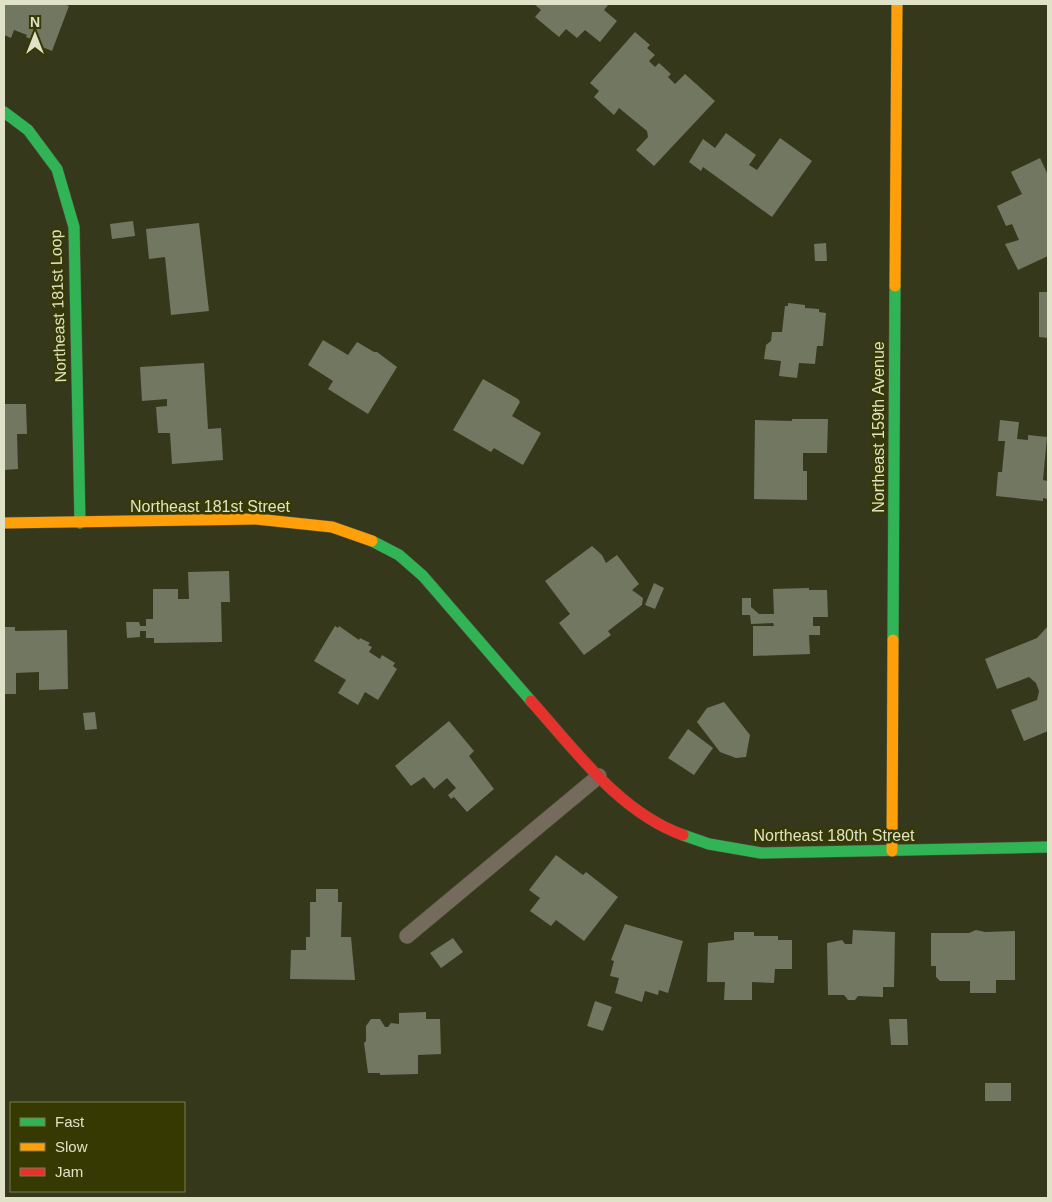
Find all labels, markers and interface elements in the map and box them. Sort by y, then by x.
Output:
north arrow [10,10,60,60]
text: N [30,14,40,30]
street label: Northeast 181st Loop [47,229,69,383]
street label: Northeast 159th Avenue [870,341,887,513]
street label: Northeast 181st Street [130,498,291,515]
street label: Northeast 180th Street [754,827,915,844]
legend [10,1102,185,1192]
text: Fast [55,1113,85,1130]
text: Slow [55,1138,88,1155]
text: Jam [55,1163,83,1180]

